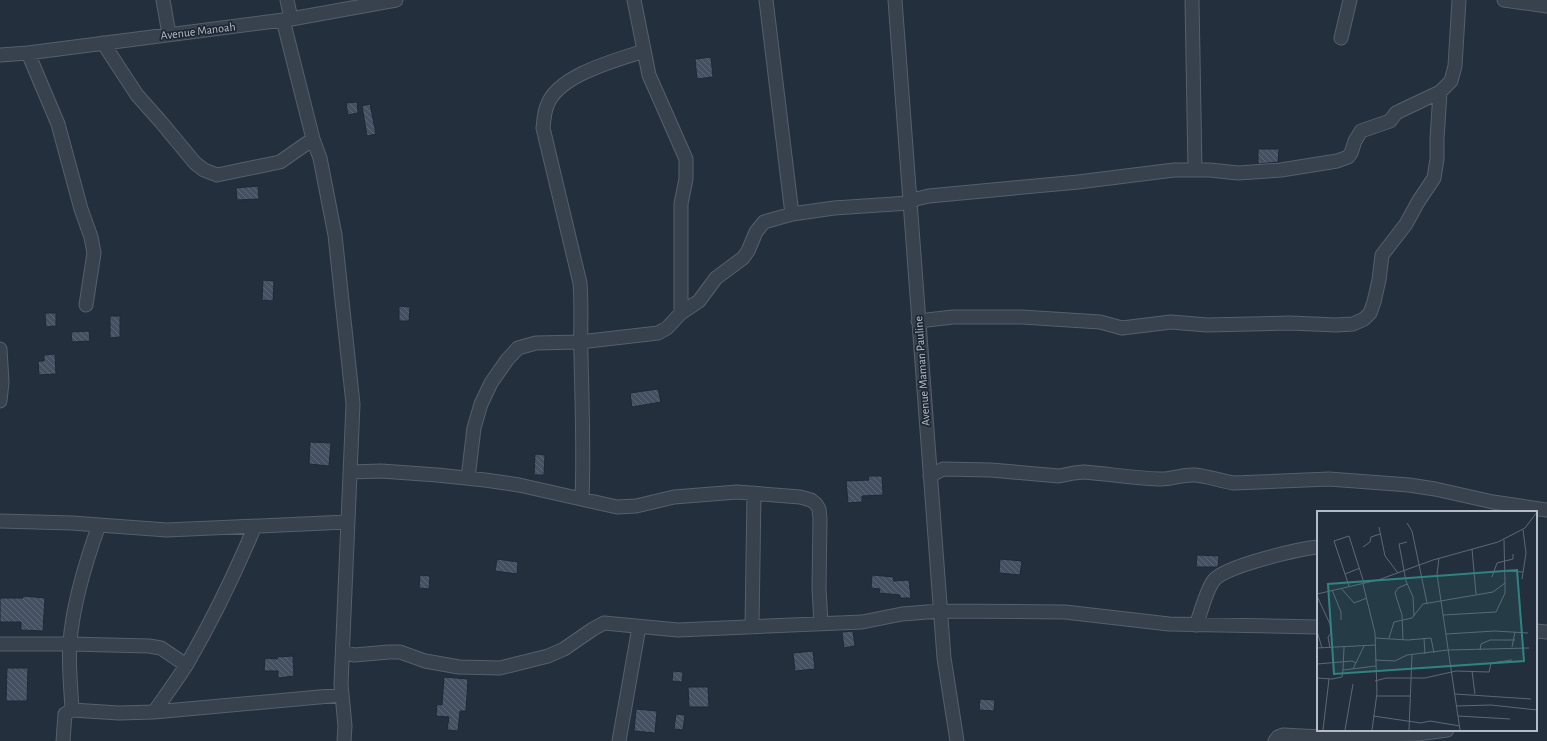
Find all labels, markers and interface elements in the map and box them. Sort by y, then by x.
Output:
street label: Avenue Manoah [160,20,236,42]
street label: Avenue Maman Pauline [912,316,932,426]
inset map [1317,511,1537,731]

